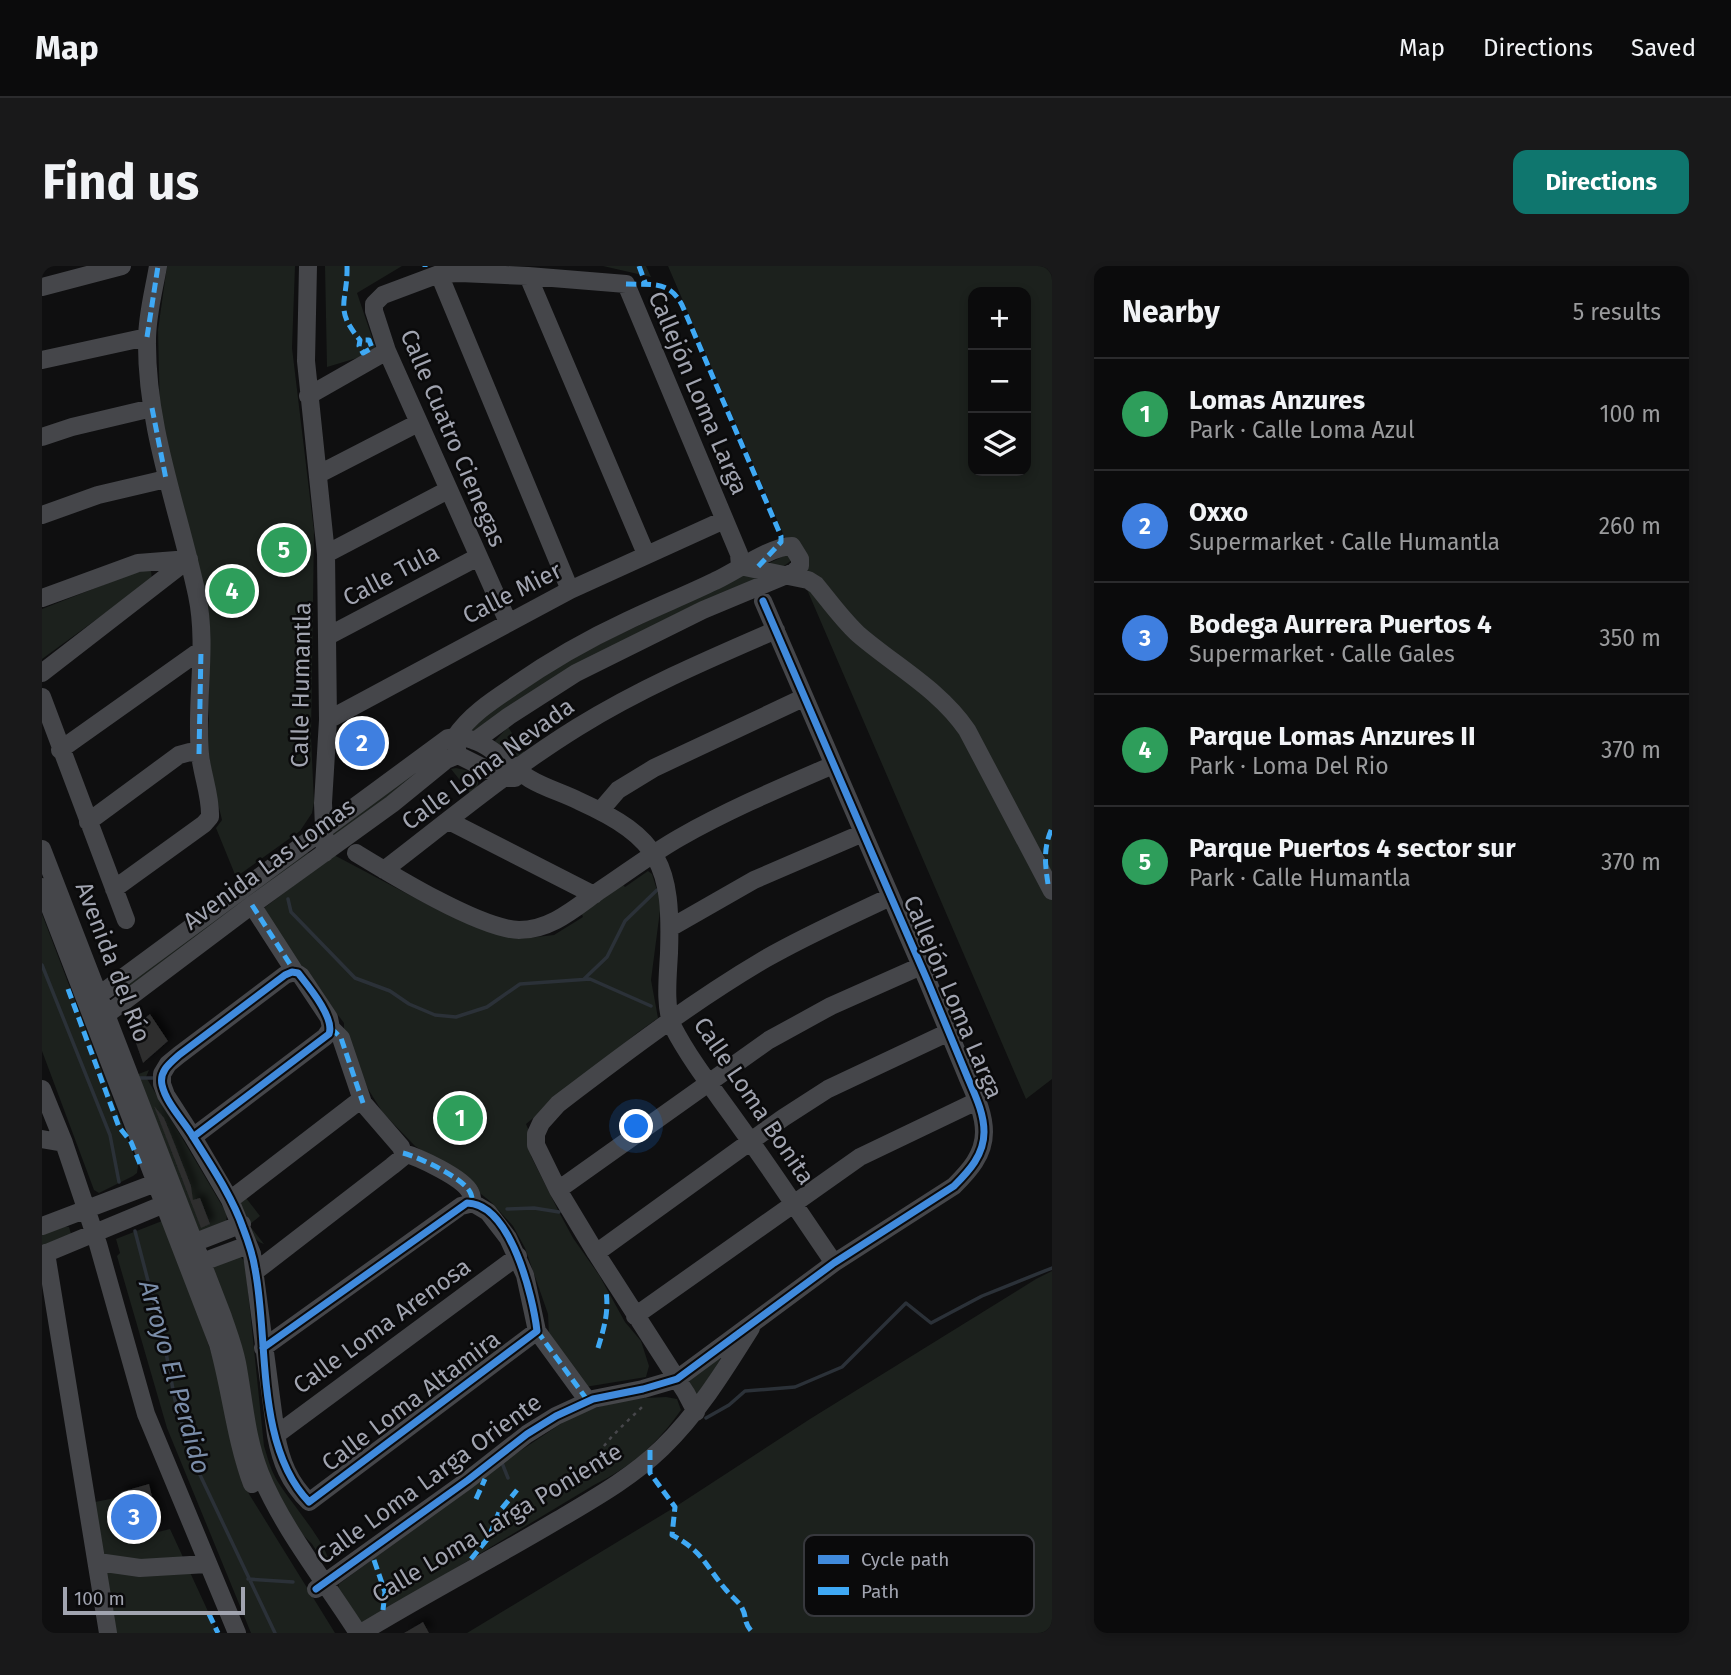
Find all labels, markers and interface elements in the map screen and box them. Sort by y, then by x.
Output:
text: Map [35,28,99,68]
text: Map [1399,34,1445,62]
text: Directions [1483,34,1593,62]
text: Saved [1631,34,1696,62]
button: Directions [1513,150,1689,214]
text: Find us [42,153,199,212]
street label: Callejón Loma Larga [642,287,754,499]
map controls [968,287,1031,476]
button: + [968,287,1031,350]
text: Nearby [1122,294,1220,330]
text: 5 results [1573,298,1661,326]
street label: Calle Cuatro Cienegas [394,325,512,551]
button: − [968,350,1031,413]
text: Lomas Anzures [1189,385,1365,416]
text: 1 [1140,400,1150,428]
text: 100 m [1600,400,1661,428]
button: layers [968,413,1031,476]
text: Park · Calle Loma Azul [1189,416,1415,444]
text: Oxxo [1189,497,1248,528]
text: 2 [1139,512,1151,540]
text: 260 m [1599,512,1661,540]
pin: 5 [261,524,307,576]
text: Supermarket · Calle Humantla [1189,528,1500,556]
street label: Calle Tula [338,538,444,612]
street label: Calle Mier [458,556,567,630]
pin: 4 [209,565,255,617]
street label: Calle Humantla [286,602,316,768]
text: Bodega Aurrera Puertos 4 [1189,609,1492,640]
text: 3 [1139,624,1151,652]
text: 350 m [1599,624,1661,652]
text: Supermarket · Calle Gales [1189,640,1455,668]
street label: Calle Loma Nevada [396,692,580,836]
pin: 2 [339,717,385,769]
text: Parque Lomas Anzures II [1189,721,1476,752]
text: 4 [1139,736,1152,764]
text: 370 m [1601,736,1661,764]
text: Park · Loma Del Rio [1189,752,1389,780]
street label: Avenida Las Lomas [178,792,360,936]
text: Parque Puertos 4 sector sur [1189,833,1516,864]
text: 5 [1139,848,1151,876]
text: 370 m [1601,848,1661,876]
text: Park · Calle Humantla [1189,864,1411,892]
street label: Avenida del Río [70,878,156,1046]
street label: Callejón Loma Larga [897,891,1009,1103]
street label: Calle Loma Bonita [688,1012,820,1190]
pin: 1 [437,1092,483,1144]
your location [619,1109,653,1143]
street label: Calle Loma Arenosa [288,1252,476,1400]
water label: Arroyo El Perdido [132,1276,217,1478]
street label: Calle Loma Altamira [316,1325,506,1477]
street label: Calle Loma Larga Oriente [311,1388,547,1570]
street label: Calle Loma Larga Poniente [367,1437,627,1609]
pin: 3 [111,1491,157,1543]
legend [804,1535,1034,1616]
text: Cycle path [861,1548,949,1571]
text: Path [861,1580,899,1603]
scale bar [63,1584,245,1616]
text: 100 m [74,1587,125,1610]

